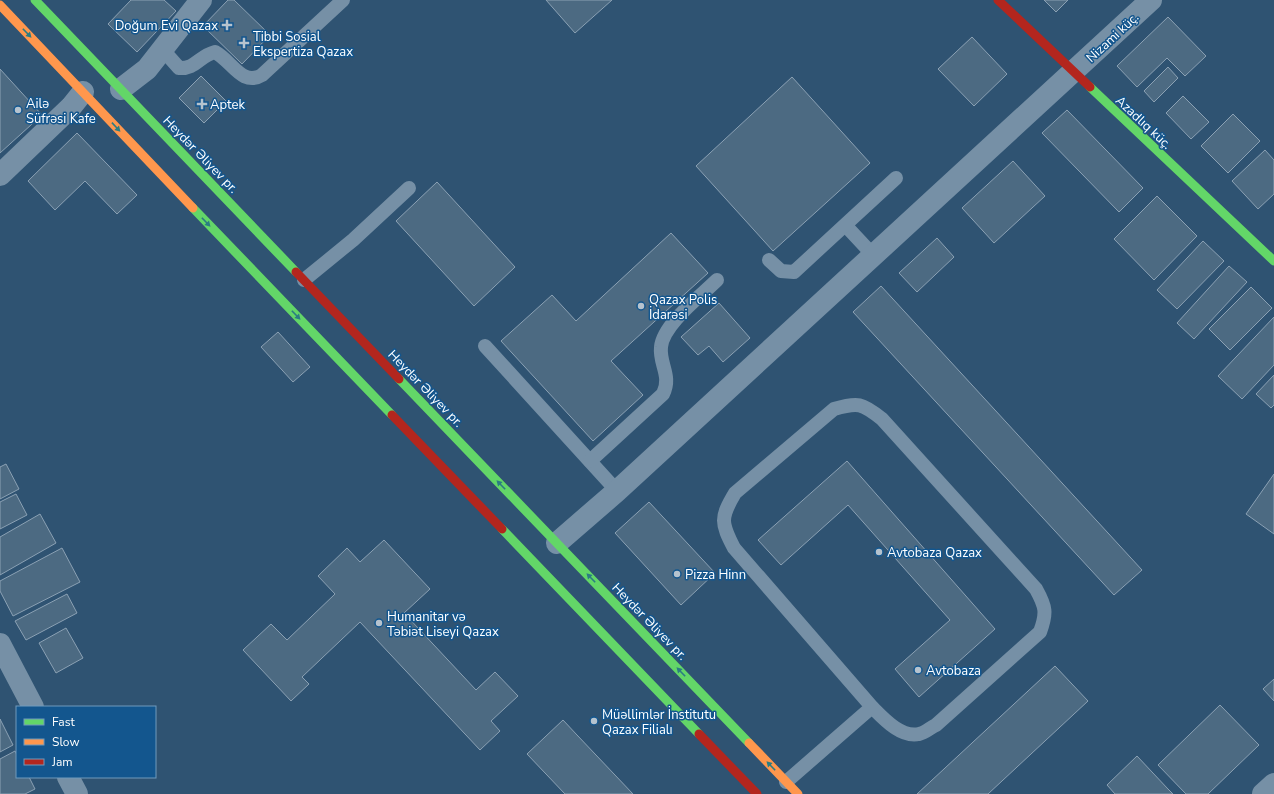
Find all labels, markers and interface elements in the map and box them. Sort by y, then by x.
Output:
street label: Nizami küç. [1082,9,1143,67]
place label: Doğum Evi Qazax [115,17,218,35]
marker: Doğum Evi Qazax [221,19,233,31]
one-way arrow [22,28,32,38]
place label: Tibbi Sosial Ekspertiza Qazax [253,28,353,61]
marker: Tibbi Sosial Ekspertiza Qazax [238,37,250,49]
street label: Azadlıq küç. [1111,92,1175,153]
place label: Ailə Süfrəsi Kafe [26,95,96,128]
place label: Aptek [210,96,245,114]
marker: Aptek [197,99,207,109]
marker: Ailə Süfrəsi Kafe [13,105,23,115]
street label: Heydər Əliyev pr. [159,112,242,197]
one-way arrow [112,122,121,133]
one-way arrow [201,217,211,227]
place label: Qazax Polis İdarəsi [649,291,717,324]
marker: Qazax Polis İdarəsi [636,301,646,311]
one-way arrow [292,310,301,320]
street label: Heydər Əliyev pr. [384,346,467,431]
one-way arrow [497,480,506,489]
place label: Avtobaza Qazax [887,544,982,562]
marker: Avtobaza Qazax [874,547,884,557]
place label: Pizza Hinn [685,566,746,584]
marker: Pizza Hinn [672,569,682,579]
one-way arrow [586,573,596,583]
street label: Heydər Əliyev pr. [608,579,691,664]
place label: Humanitar və Təbiət Liseyi Qazax [387,608,499,641]
marker: Humanitar və Təbiət Liseyi Qazax [374,618,384,628]
place label: Avtobaza [926,662,981,680]
marker: Avtobaza [913,665,923,675]
one-way arrow [676,667,686,677]
place label: Müəllimlər İnstitutu Qazax Filialı [602,705,716,739]
legend [16,706,156,778]
text: Fast [52,714,75,730]
marker: Müəllimlər İnstitutu Qazax Filialı [589,716,599,726]
text: Slow [52,734,80,750]
text: Jam [51,754,73,770]
one-way arrow [766,761,776,771]

